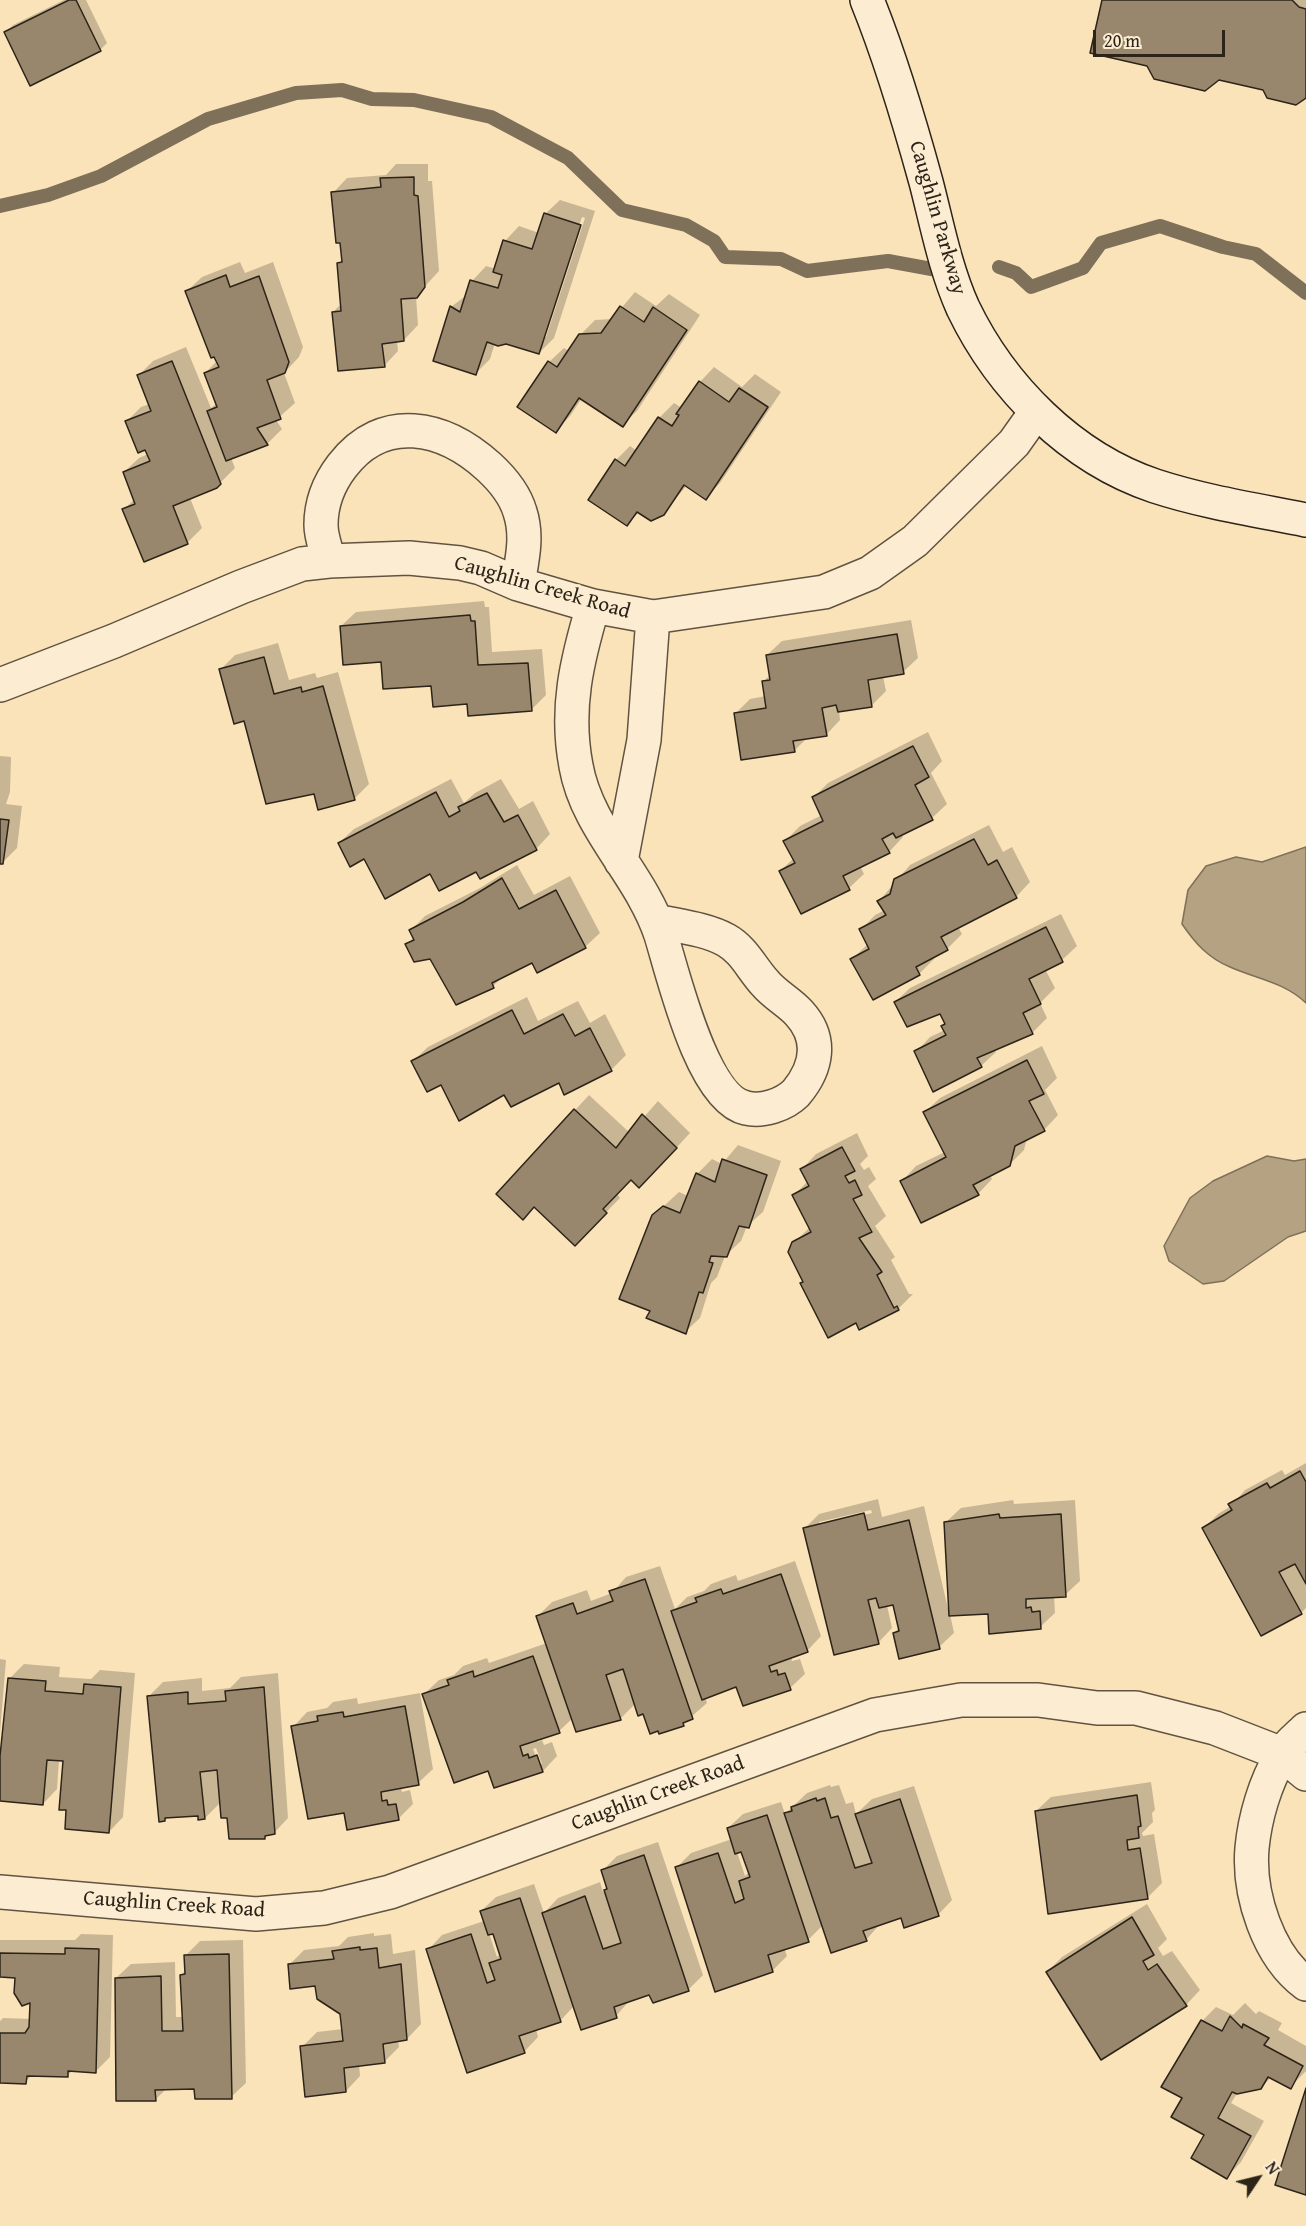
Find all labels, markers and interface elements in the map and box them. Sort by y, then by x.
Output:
scale bar [1096,18,1228,56]
text: 20 m [1104,27,1140,54]
street label: Caughlin Parkway [903,138,971,298]
street label: Caughlin Creek Road [451,551,633,625]
street label: Caughlin Creek Road [568,1751,748,1837]
street label: Caughlin Creek Road [82,1886,266,1924]
north arrow [1228,2148,1288,2208]
text: N [1260,2156,1286,2179]

